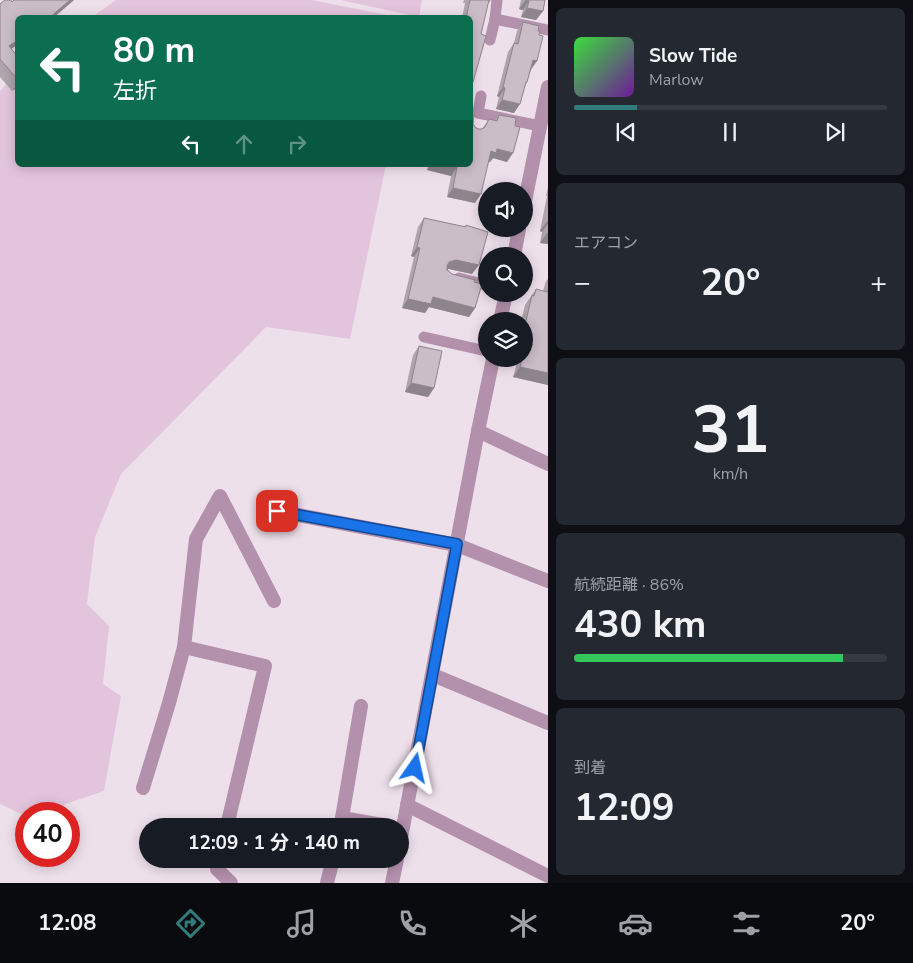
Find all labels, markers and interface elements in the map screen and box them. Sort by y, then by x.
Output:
text: 80 m [113,27,195,74]
icon: left [30,35,95,100]
text: Slow Tide [649,43,737,69]
text: Marlow [649,69,704,91]
text: 左折 [113,76,157,106]
icon: previous [612,118,640,146]
icon: pause [716,118,744,146]
icon: next [821,118,849,146]
icon: left [177,130,205,158]
icon: ahead [230,130,258,158]
icon: right [283,130,311,158]
map controls [478,182,533,367]
button: sound [478,182,533,237]
text: エアコン [574,232,638,254]
button: search [478,247,533,302]
text: 20° [700,257,761,308]
text: − [574,264,591,302]
text: + [870,264,887,302]
button: layers [478,312,533,367]
text: 31 [691,386,770,475]
text: km/h [713,463,748,485]
pin [256,490,298,532]
icon: arrive [263,497,291,525]
text: 航続距離 · 86% [574,574,684,596]
text: 430 km [574,599,706,650]
position arrow [388,741,440,793]
text: 到着 [574,757,606,779]
text: 12:09 [574,782,675,833]
speed limit sign: 40 [15,802,80,867]
text: 12:09 · 1 分 · 140 m [188,830,360,856]
icon: directions [173,906,208,941]
icon: music [284,906,319,941]
icon: phone [395,906,430,941]
icon: climate [506,906,541,941]
icon: car [618,906,653,941]
icon: filters [729,906,764,941]
text: 12:08 [38,908,96,938]
text: 20° [840,908,875,938]

